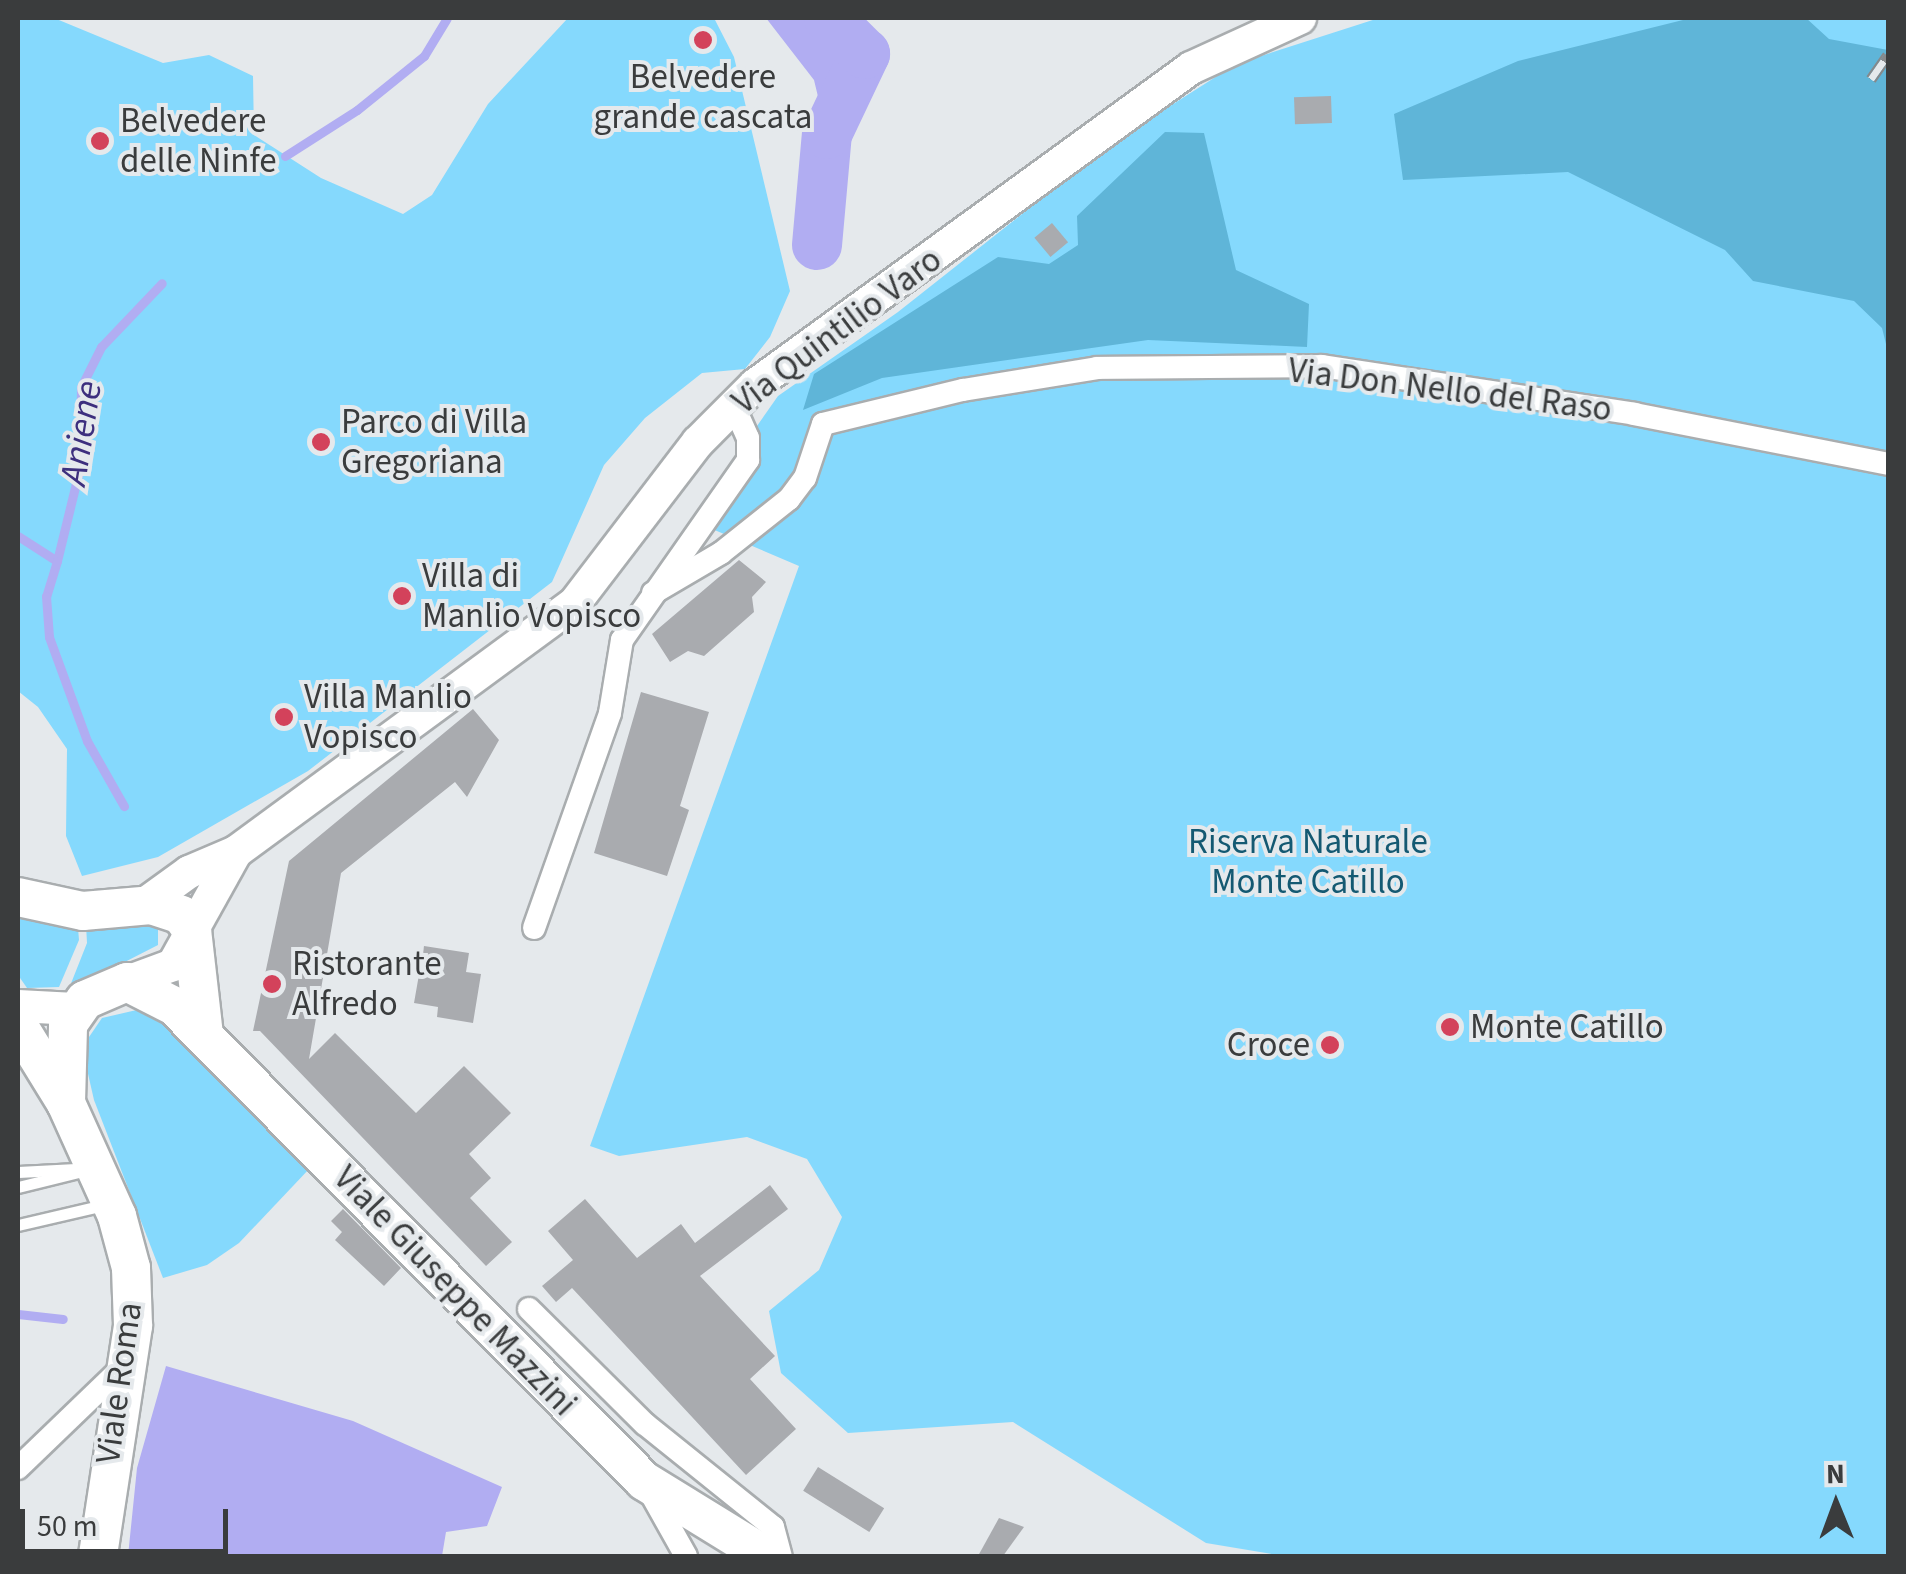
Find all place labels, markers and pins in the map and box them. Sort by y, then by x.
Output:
marker: Belvedere grande cascata [692,29,714,51]
place label: Belvedere grande cascata [594,56,812,138]
place label: Belvedere delle Ninfe [120,100,277,182]
marker: Belvedere delle Ninfe [89,130,111,152]
place label: Parco di Villa Gregoriana [341,401,527,483]
marker: Parco di Villa Gregoriana [310,431,332,453]
place label: Villa di Manlio Vopisco [422,555,641,637]
marker: Villa di Manlio Vopisco [391,585,413,607]
place label: Villa Manlio Vopisco [304,676,472,758]
marker: Villa Manlio Vopisco [273,706,295,728]
place label: Ristorante Alfredo [292,943,442,1025]
marker: Ristorante Alfredo [261,973,283,995]
place label: Monte Catillo [1470,1006,1664,1048]
marker: Monte Catillo [1439,1016,1461,1038]
place label: Croce [1227,1024,1310,1066]
marker: Croce [1319,1034,1341,1056]

